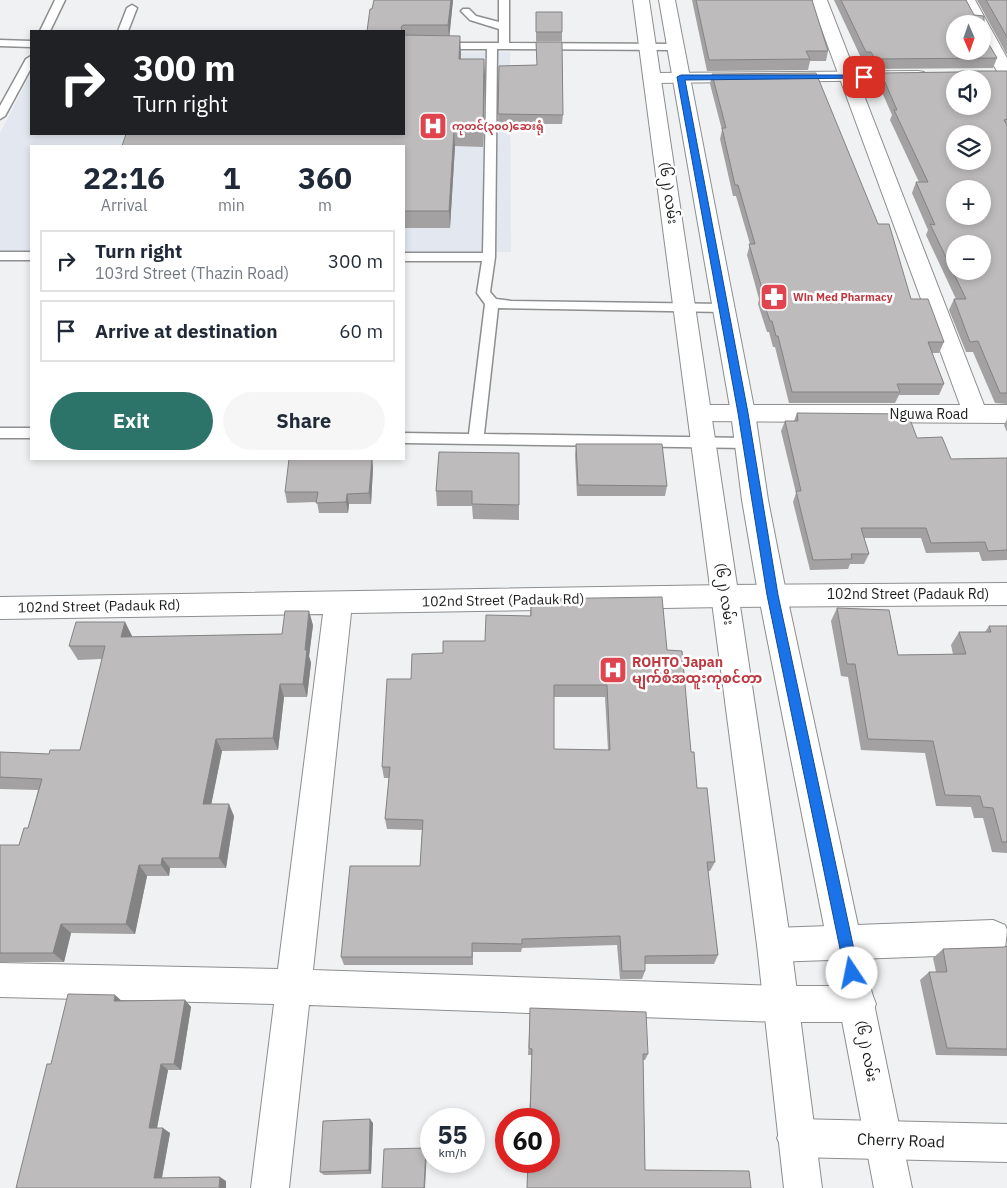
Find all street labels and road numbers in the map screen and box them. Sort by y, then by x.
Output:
street label: (၆၂) လမ်း [653,161,683,226]
street label: Nguwa Road [890,405,968,423]
street label: (၆၂) လမ်း [709,562,739,627]
street label: 102nd Street (Padauk Rd) [827,585,989,603]
street label: 102nd Street (Padauk Rd) [422,590,584,610]
street label: 102nd Street (Padauk Rd) [18,596,180,616]
street label: (၆၂) လမ်း [849,1019,883,1084]
street label: Cherry Road [857,1128,945,1152]

